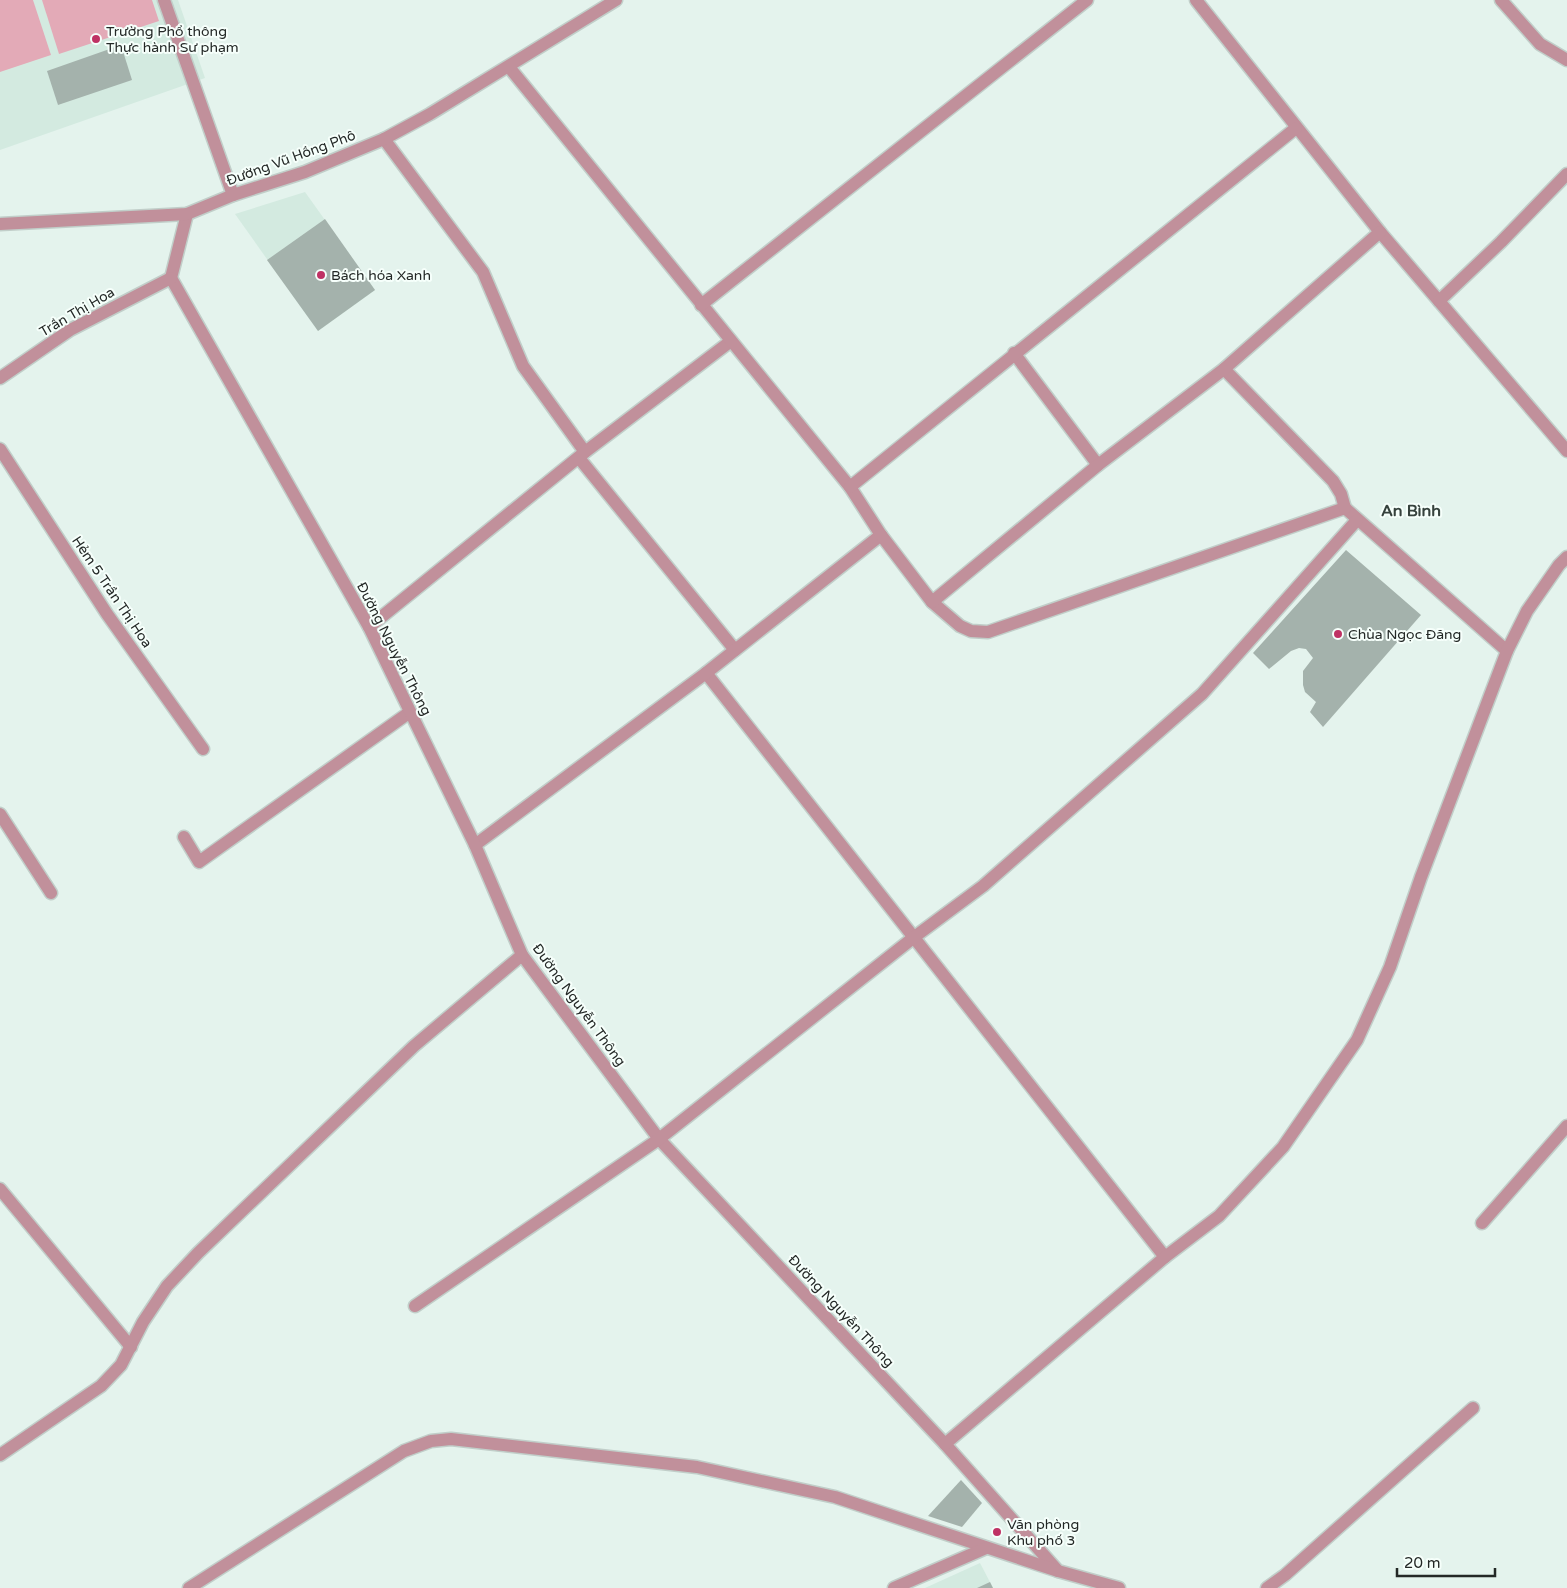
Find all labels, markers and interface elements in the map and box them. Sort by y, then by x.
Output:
place label: Trường Phổ thông Thực hành Sư phạm [106,23,239,56]
marker: Trường Phổ thông Thực hành Sư phạm [90,33,102,45]
street label: Đường Vũ Hồng Phô [224,127,358,189]
place label: Bách hóa Xanh [331,267,431,284]
marker: Bách hóa Xanh [315,269,327,281]
street label: Trần Thị Hoa [36,284,118,340]
district label: An Bình [1381,501,1441,521]
street label: Hẻm 5 Trần Thị Hoa [68,533,156,651]
street label: Đường Nguyễn Thông [353,579,435,719]
place label: Chùa Ngọc Đăng [1348,626,1461,643]
marker: Chùa Ngọc Đăng [1332,628,1344,640]
street label: Đường Nguyễn Thông [529,940,629,1070]
street label: Đường Nguyễn Thông [785,1251,897,1371]
place label: Văn phòng Khu phố 3 [1007,1516,1079,1549]
marker: Văn phòng Khu phố 3 [991,1526,1003,1538]
scale bar [1397,1546,1494,1578]
text: 20 m [1404,1554,1441,1572]

